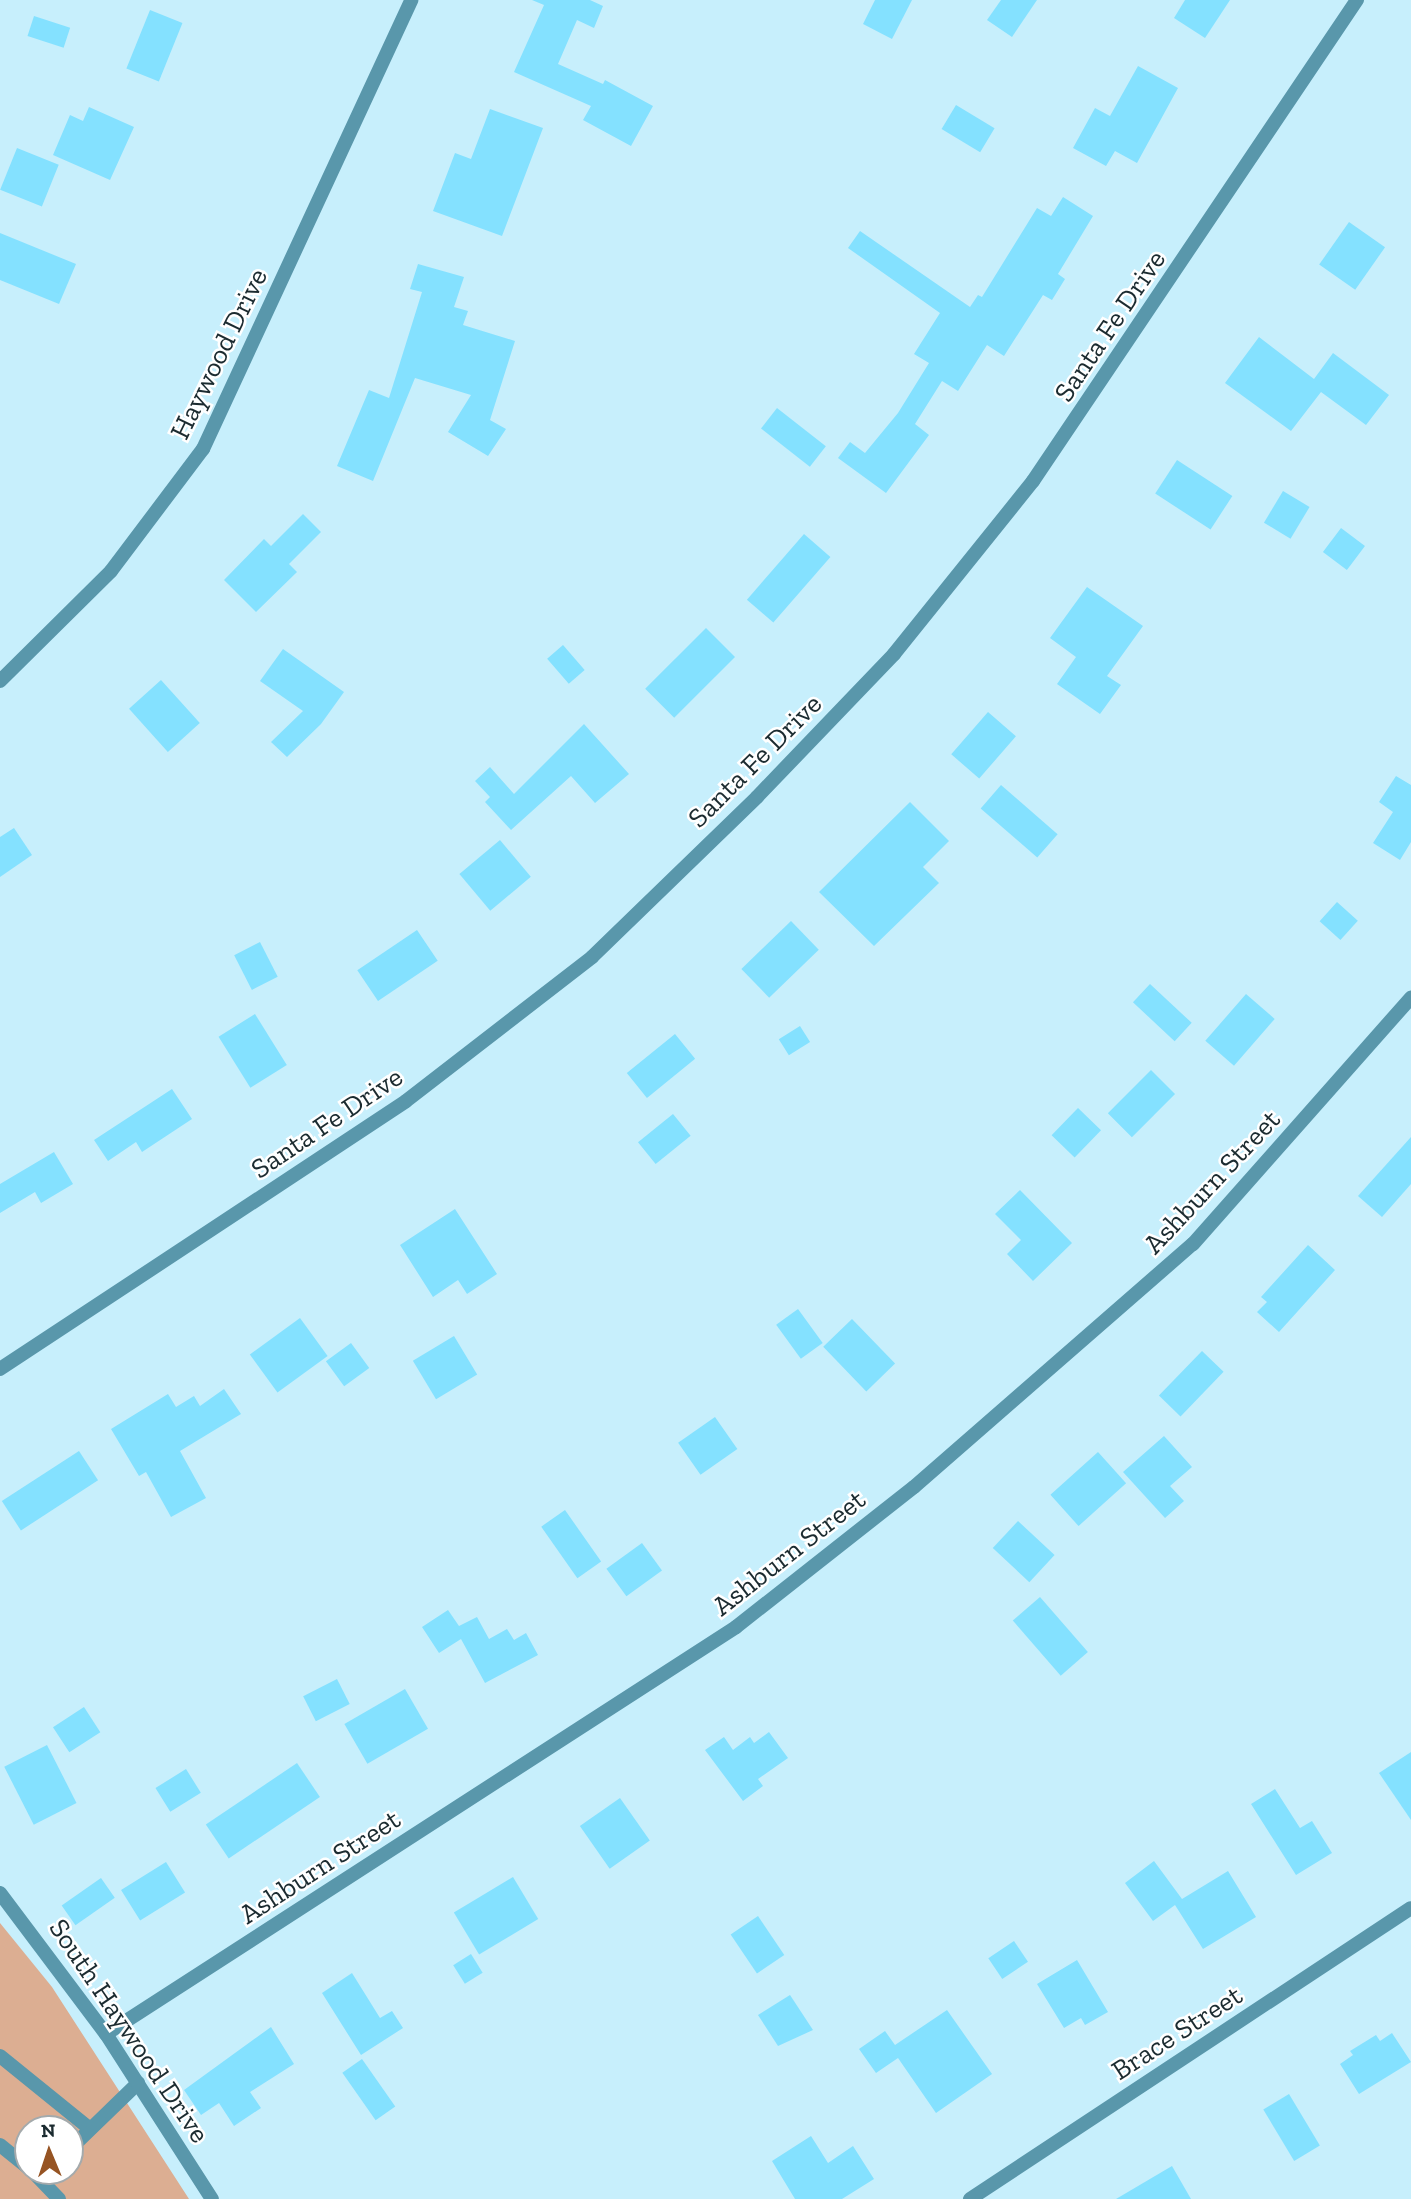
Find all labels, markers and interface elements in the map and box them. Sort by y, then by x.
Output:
street label: Santa Fe Drive [1047,244,1173,408]
street label: Haywood Drive [163,263,275,445]
street label: Santa Fe Drive [681,687,829,835]
street label: Santa Fe Drive [245,1060,409,1186]
street label: Ashburn Street [1137,1103,1287,1261]
street label: Ashburn Street [706,1483,872,1623]
street label: Ashburn Street [233,1803,407,1931]
street label: South Haywood Drive [42,1913,216,2149]
street label: Brace Street [1106,1978,1248,2088]
north arrow [14,2115,84,2185]
text: N [41,2119,56,2142]

